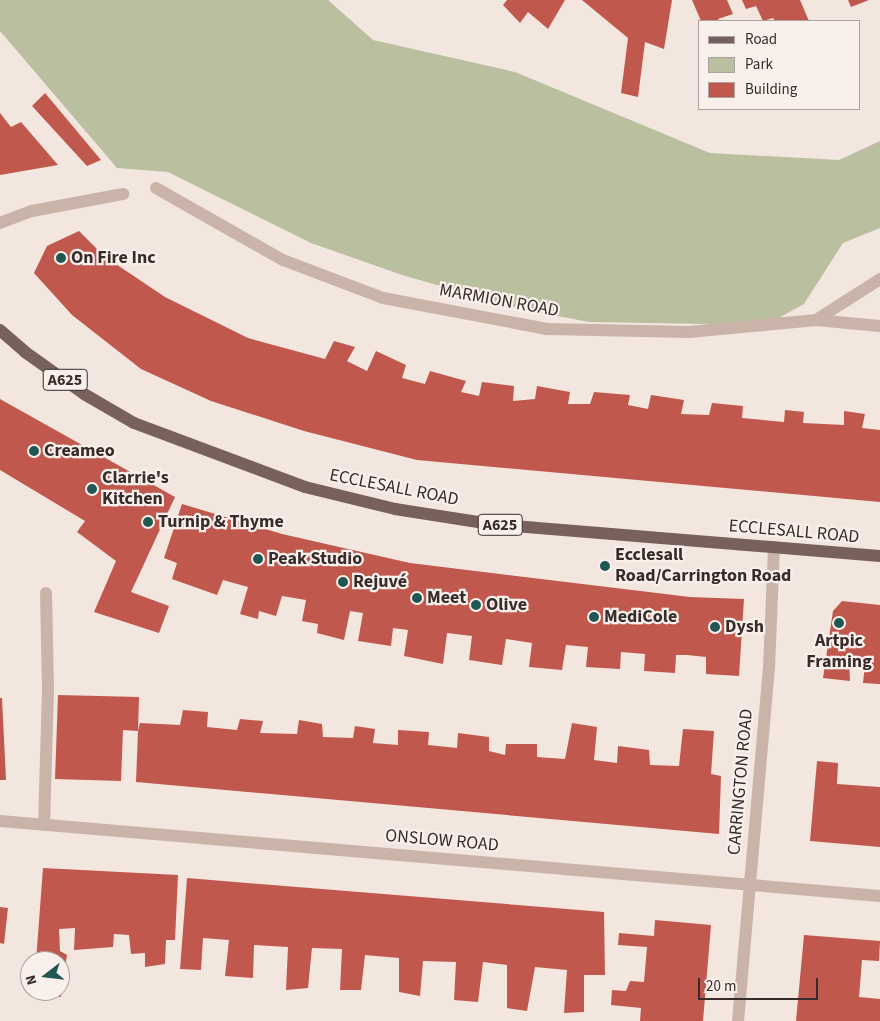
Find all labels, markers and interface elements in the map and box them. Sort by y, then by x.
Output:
legend [698,20,860,110]
text: Road [745,29,777,50]
text: Park [745,54,773,75]
text: Building [745,79,797,100]
place label: On Fire Inc [71,247,156,269]
marker: On Fire Inc [55,252,67,264]
street label: MARMION ROAD [438,280,560,322]
road number: A625 [42,366,88,394]
place label: Creameo [44,440,115,462]
marker: Creameo [28,445,40,457]
street label: ECCLESALL ROAD [328,465,460,511]
place label: Clarrie's Kitchen [102,468,169,510]
marker: Clarrie's Kitchen [86,483,98,495]
place label: Turnip & Thyme [158,511,284,533]
road number: A625 [478,512,522,538]
marker: Turnip & Thyme [142,516,154,528]
street label: ECCLESALL ROAD [728,516,860,548]
place label: Ecclesall Road/Carrington Road [615,545,791,588]
place label: Peak Studio [268,548,362,570]
marker: Peak Studio [252,553,264,565]
marker: Ecclesall Road/Carrington Road [599,560,611,572]
place label: Rejuvé [353,571,407,593]
marker: Rejuvé [337,576,349,588]
place label: Meet [427,587,466,609]
marker: Meet [411,592,423,604]
place label: Olive [486,594,527,616]
marker: Olive [470,599,482,611]
place label: MediCole [604,606,677,628]
marker: MediCole [588,611,600,623]
place label: Dysh [725,616,764,638]
marker: Artpic Framing [833,617,845,629]
marker: Dysh [709,621,721,633]
place label: Artpic Framing [806,631,872,674]
street label: CARRINGTON ROAD [724,708,758,856]
street label: ONSLOW ROAD [384,825,500,857]
north arrow [20,951,70,1001]
scale bar [700,968,820,1000]
text: N [21,973,42,987]
text: 20 m [706,976,736,997]

